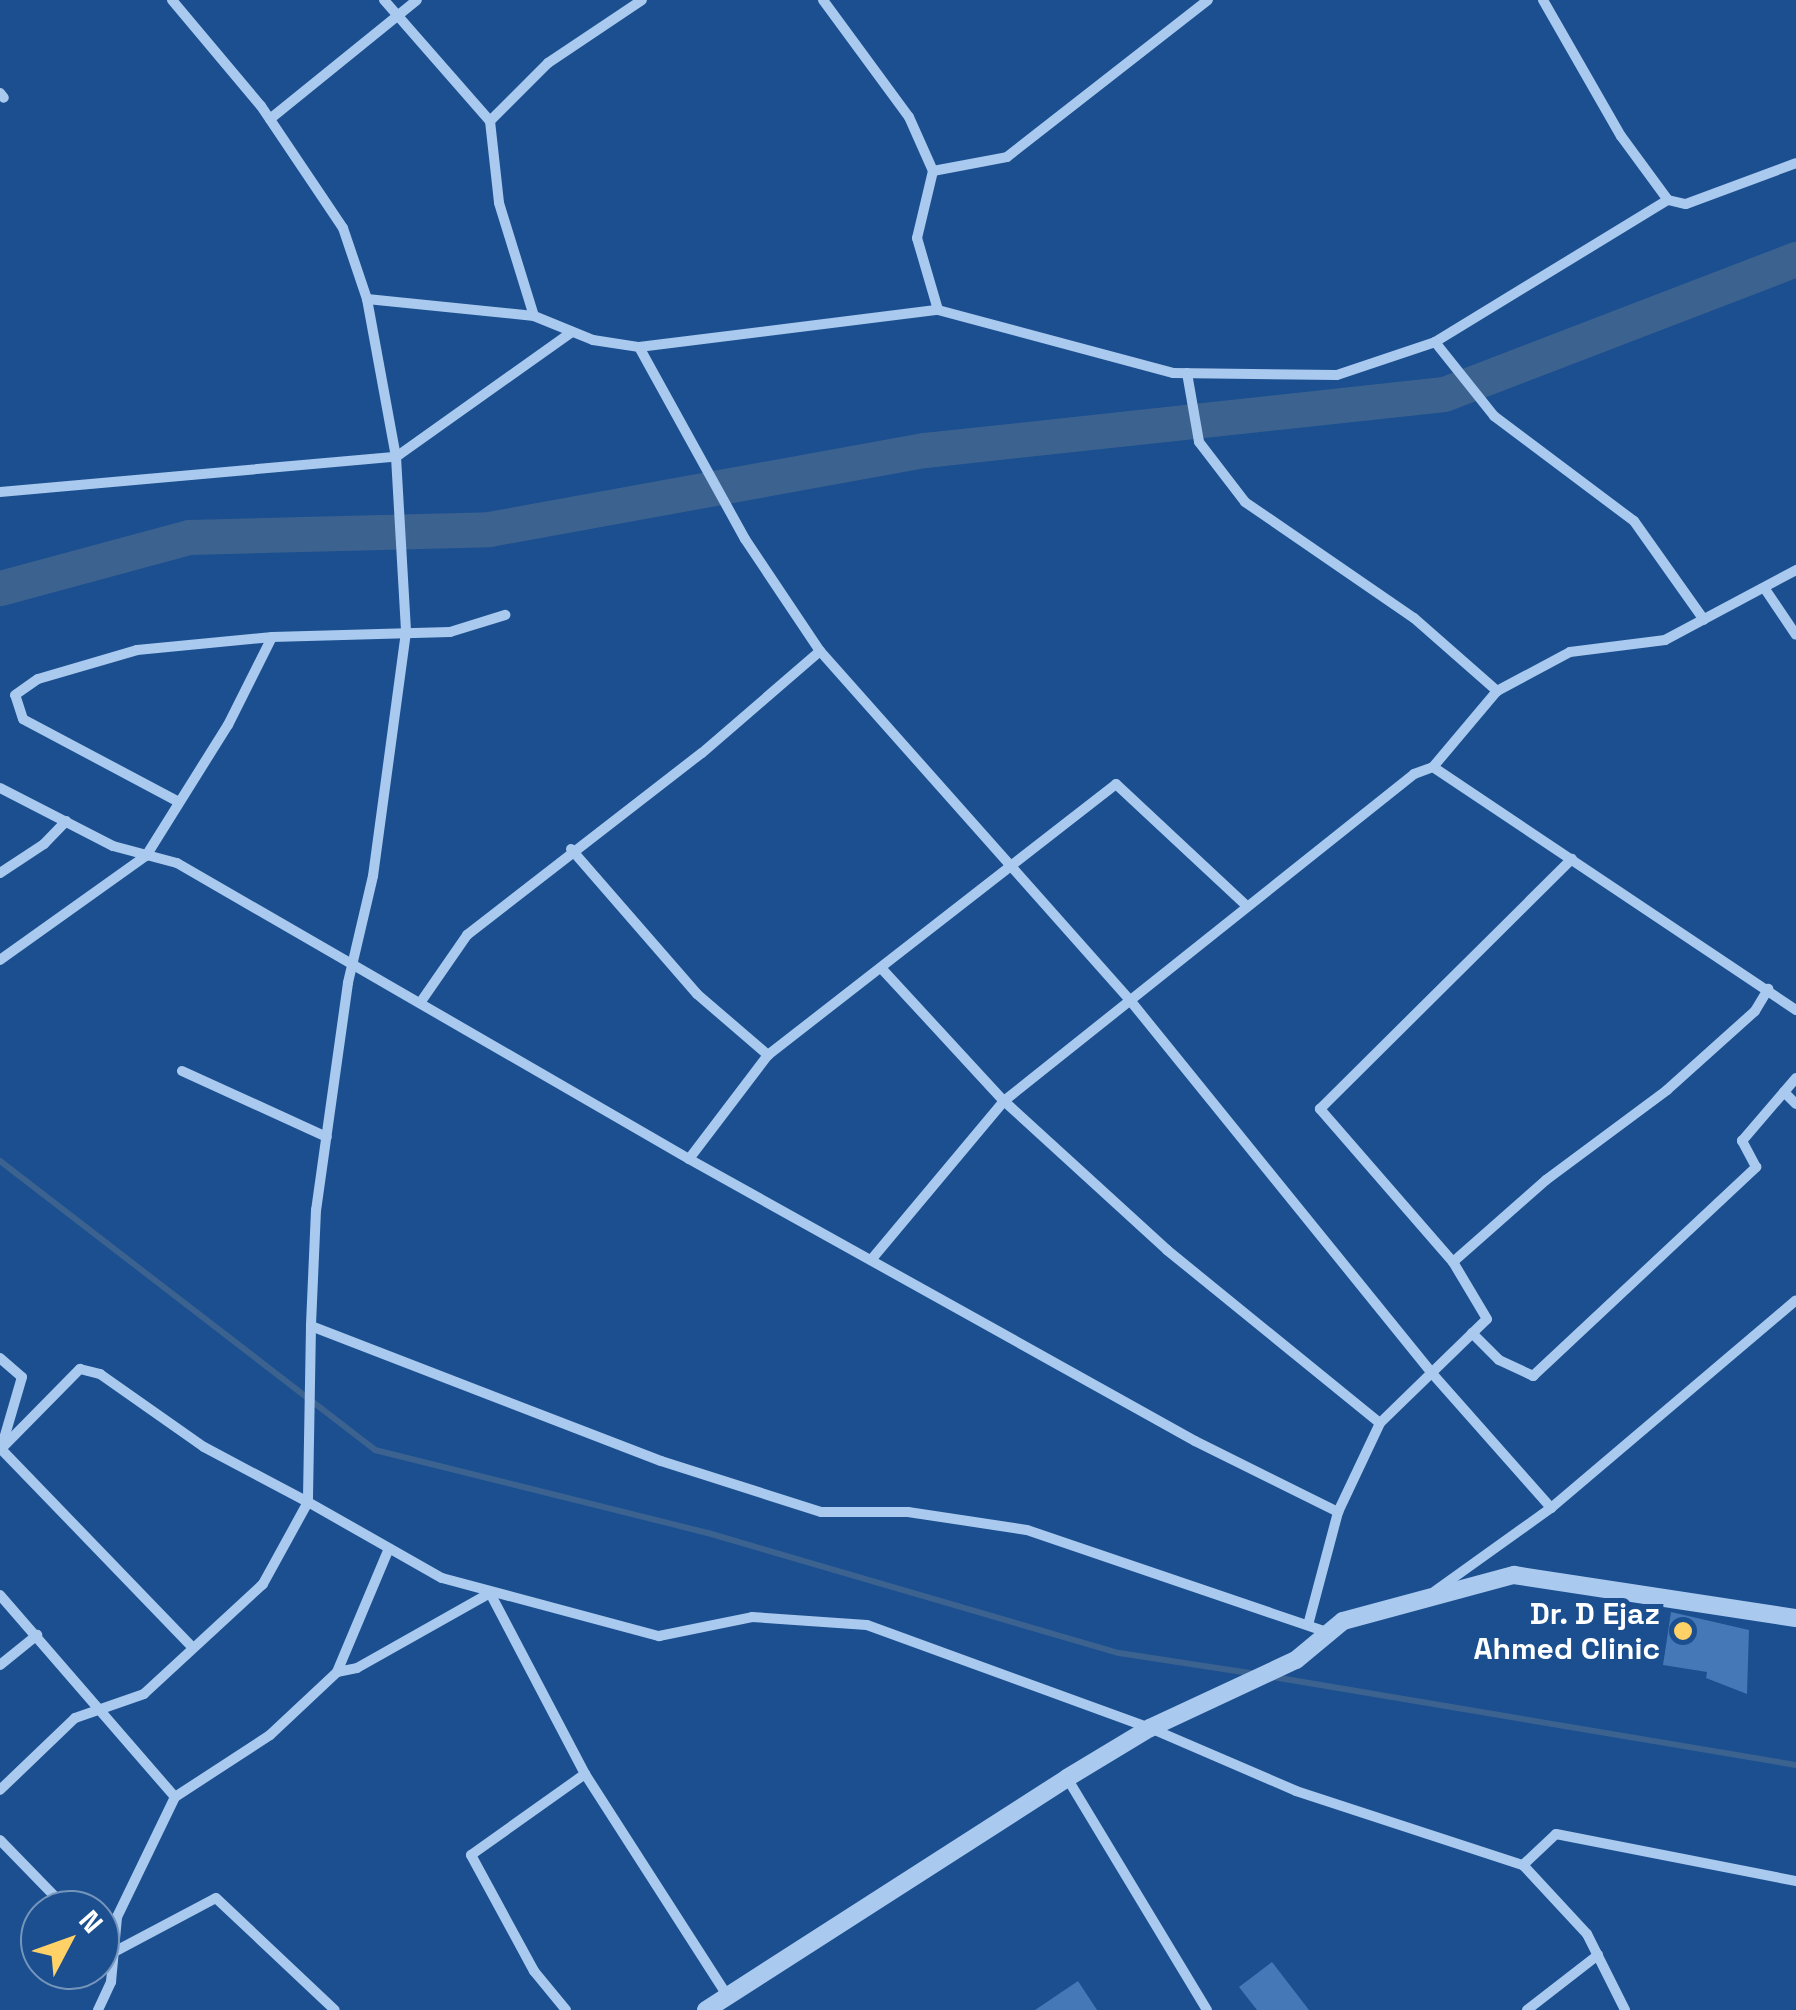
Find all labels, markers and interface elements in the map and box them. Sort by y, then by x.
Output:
place label: Dr. D Ejaz Ahmed Clinic [1473,1596,1660,1666]
marker: Dr. D Ejaz Ahmed Clinic [1670,1618,1696,1644]
north arrow [20,1890,120,1990]
text: N [71,1903,111,1941]

